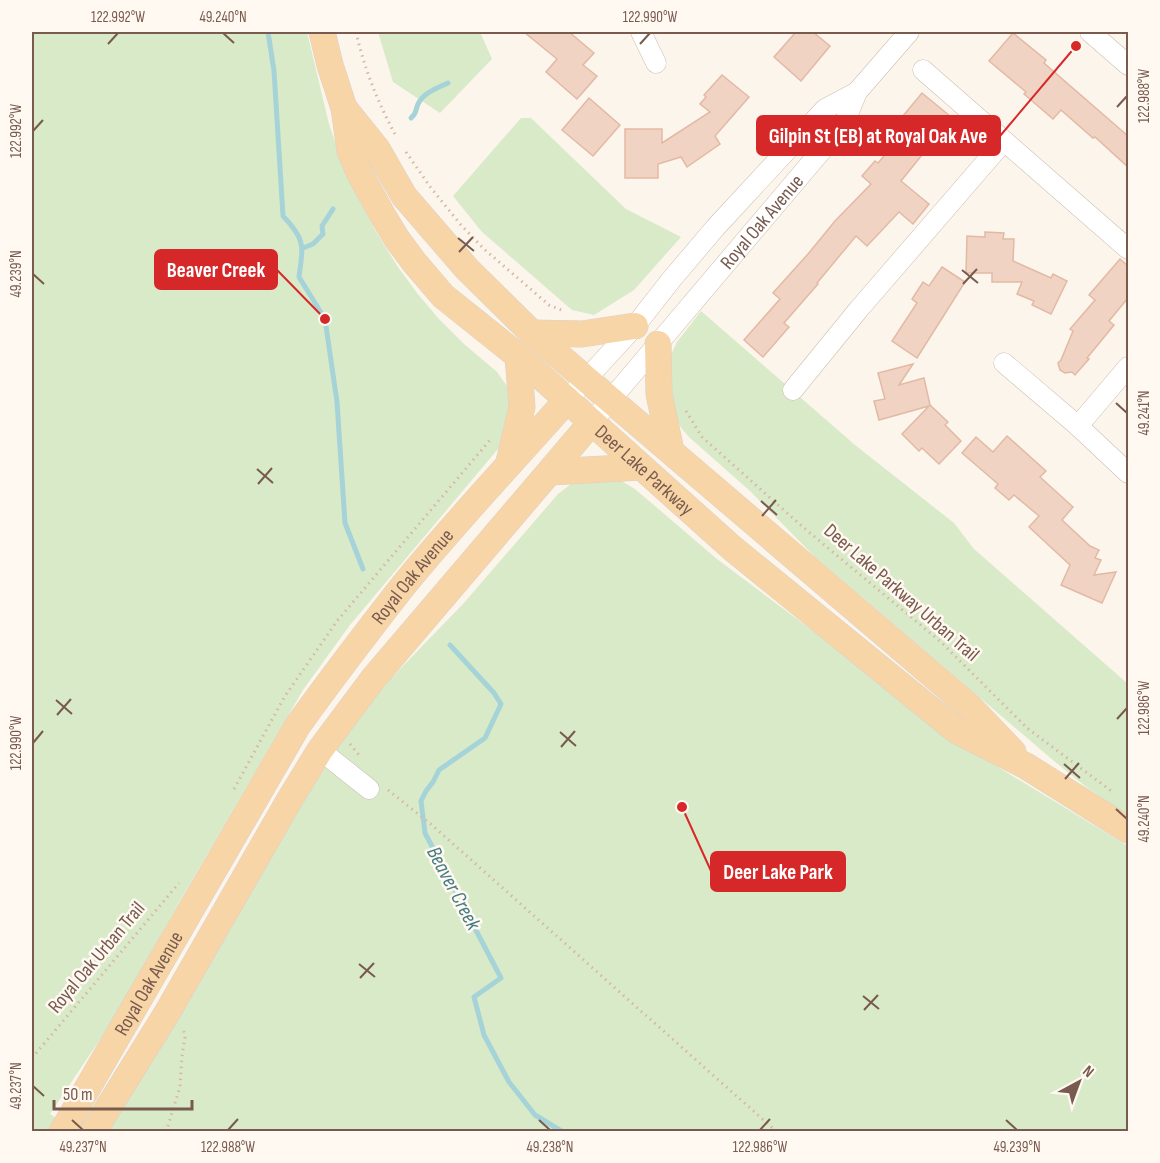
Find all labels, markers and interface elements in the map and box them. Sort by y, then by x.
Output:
text: 122.992°W [91,8,145,27]
text: 49.240°N [199,8,247,27]
text: 122.990°W [623,8,677,27]
text: 122.988°W [1135,69,1154,123]
text: 122.992°W [7,104,26,158]
callout: Gilpin St (EB) at Royal Oak Ave [757,116,1000,155]
text: Gilpin St (EB) at Royal Oak Ave [769,124,987,149]
street label: Royal Oak Avenue [716,170,809,274]
text: 49.239°N [7,250,26,298]
callout: Beaver Creek [155,250,277,289]
text: Beaver Creek [167,258,265,283]
text: 49.241°N [1135,390,1154,436]
street label: Deer Lake Parkway [590,420,698,521]
street label: Deer Lake Parkway Urban Trail [819,519,984,667]
street label: Royal Oak Avenue [367,524,459,629]
text: 122.986°W [1135,681,1154,735]
text: 122.990°W [7,716,26,770]
text: 49.240°N [1135,795,1154,843]
water label: Beaver Creek [421,842,486,935]
callout: Deer Lake Park [711,852,845,891]
text: Deer Lake Park [723,860,833,885]
street label: Royal Oak Urban Trail [43,897,150,1018]
street label: Royal Oak Avenue [110,927,189,1040]
north arrow [1049,1052,1109,1112]
text: 49.237°N [7,1062,26,1110]
text: N [1078,1062,1097,1082]
scale bar [54,1073,192,1111]
text: 50 m [63,1084,93,1105]
text: 49.237°N [59,1138,107,1157]
text: 122.988°W [201,1138,255,1157]
text: 49.238°N [527,1138,573,1157]
text: 122.986°W [733,1138,787,1157]
text: 49.239°N [993,1138,1041,1157]

